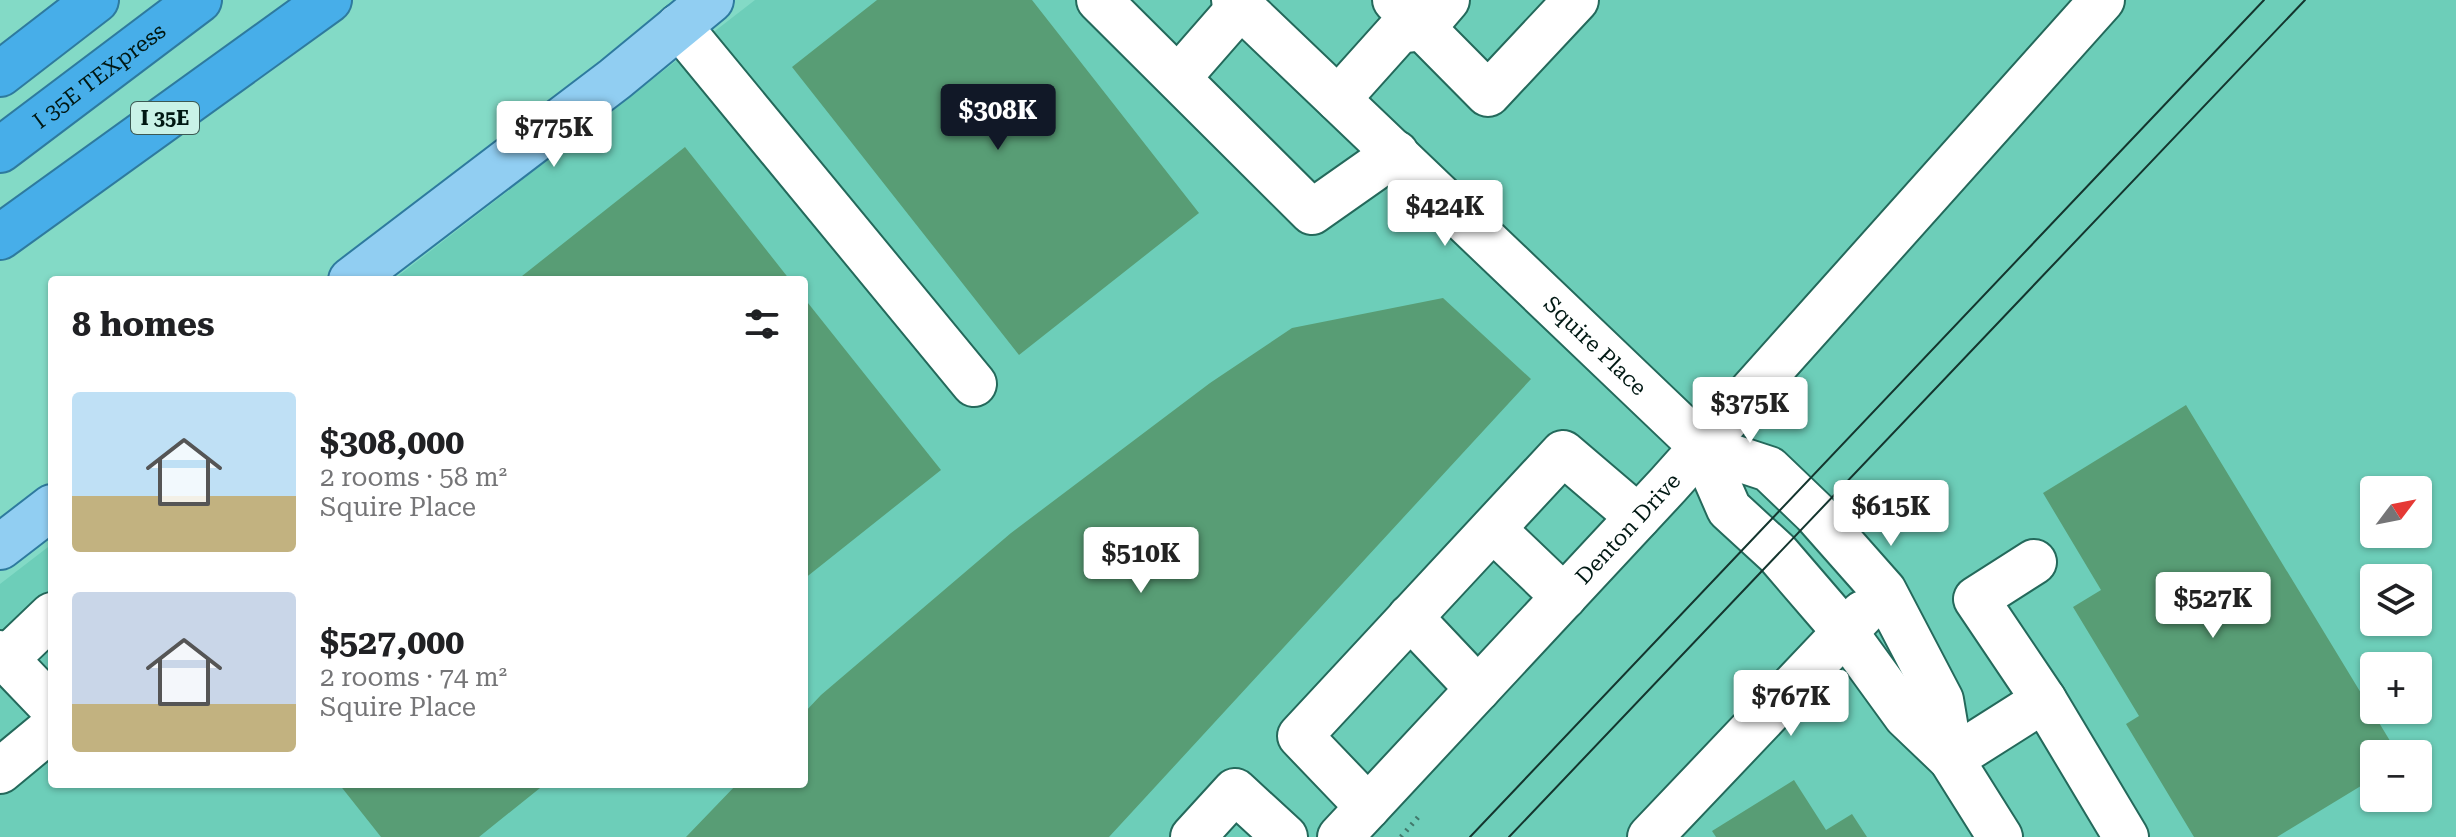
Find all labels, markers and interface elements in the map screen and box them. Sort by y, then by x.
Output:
street label: I 35E TEXpress [29,17,171,133]
pin: $308K [942,84,1054,152]
text: $308K [959,95,1037,125]
pin: $775K [498,101,610,169]
road number: I 35E [131,102,199,134]
text: $775K [515,112,593,142]
pin: $424K [1389,180,1501,248]
text: $424K [1406,191,1484,221]
street label: Squire Place [1539,291,1652,400]
icon: filters [740,302,784,346]
text: 8 homes [72,304,215,344]
pin: $375K [1694,377,1806,445]
text: $375K [1711,388,1789,418]
text: $308,000 [320,422,464,462]
icon: home [136,424,232,520]
text: 2 rooms · 58 m² [320,462,507,492]
street label: Denton Drive [1570,468,1686,589]
north arrow [2360,476,2432,548]
map controls [2360,476,2432,812]
pin: $615K [1835,480,1947,548]
text: $615K [1852,491,1930,521]
text: Squire Place [320,492,476,522]
pin: $510K [1085,527,1197,595]
text: $510K [1102,538,1180,568]
button: layers [2360,564,2432,636]
pin: $527K [2157,572,2269,640]
text: $527K [2174,583,2252,613]
text: $527,000 [320,622,464,662]
icon: home [136,624,232,720]
button: + [2360,652,2432,724]
text: 2 rooms · 74 m² [320,662,507,692]
pin: $767K [1735,670,1847,738]
text: $767K [1752,681,1830,711]
text: Squire Place [320,692,476,722]
button: − [2360,740,2432,812]

